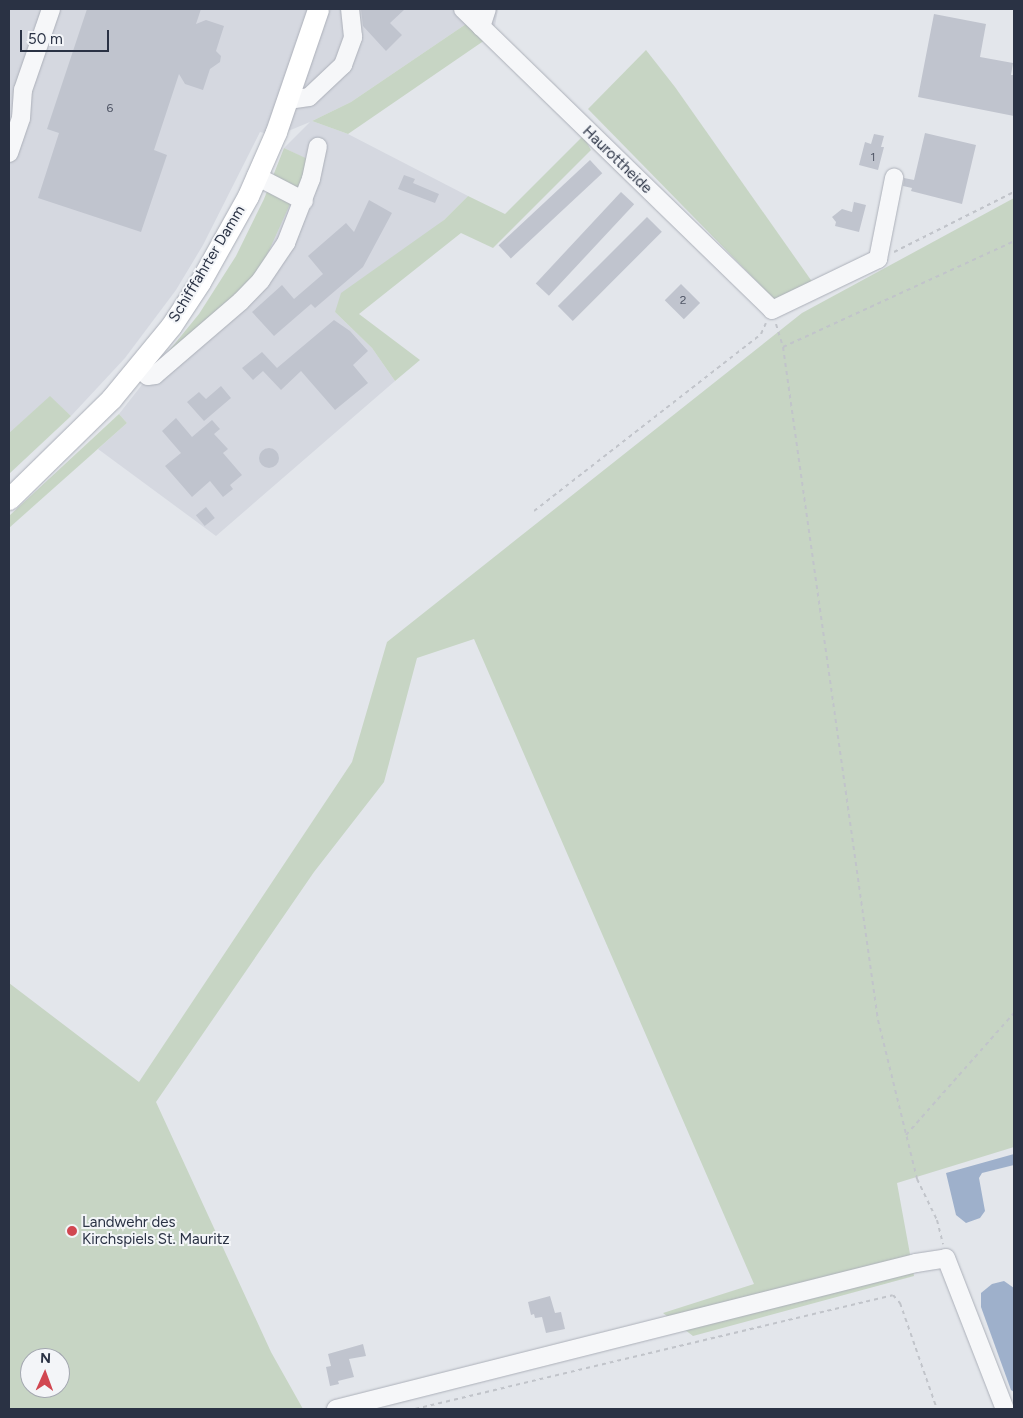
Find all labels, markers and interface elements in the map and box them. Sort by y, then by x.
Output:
scale bar [22,20,111,52]
text: 50 m [28,30,63,48]
house number: 6 [107,102,113,116]
street label: Haurottheide [579,122,655,198]
house number: 1 [871,151,875,165]
street label: Schifffahrter Damm [165,202,249,326]
house number: 2 [680,294,686,308]
place label: Landwehr des Kirchspiels St. Mauritz [82,1213,230,1248]
marker: Landwehr des Kirchspiels St. Mauritz [66,1225,78,1237]
north arrow [20,1348,70,1398]
text: N [40,1350,51,1367]

